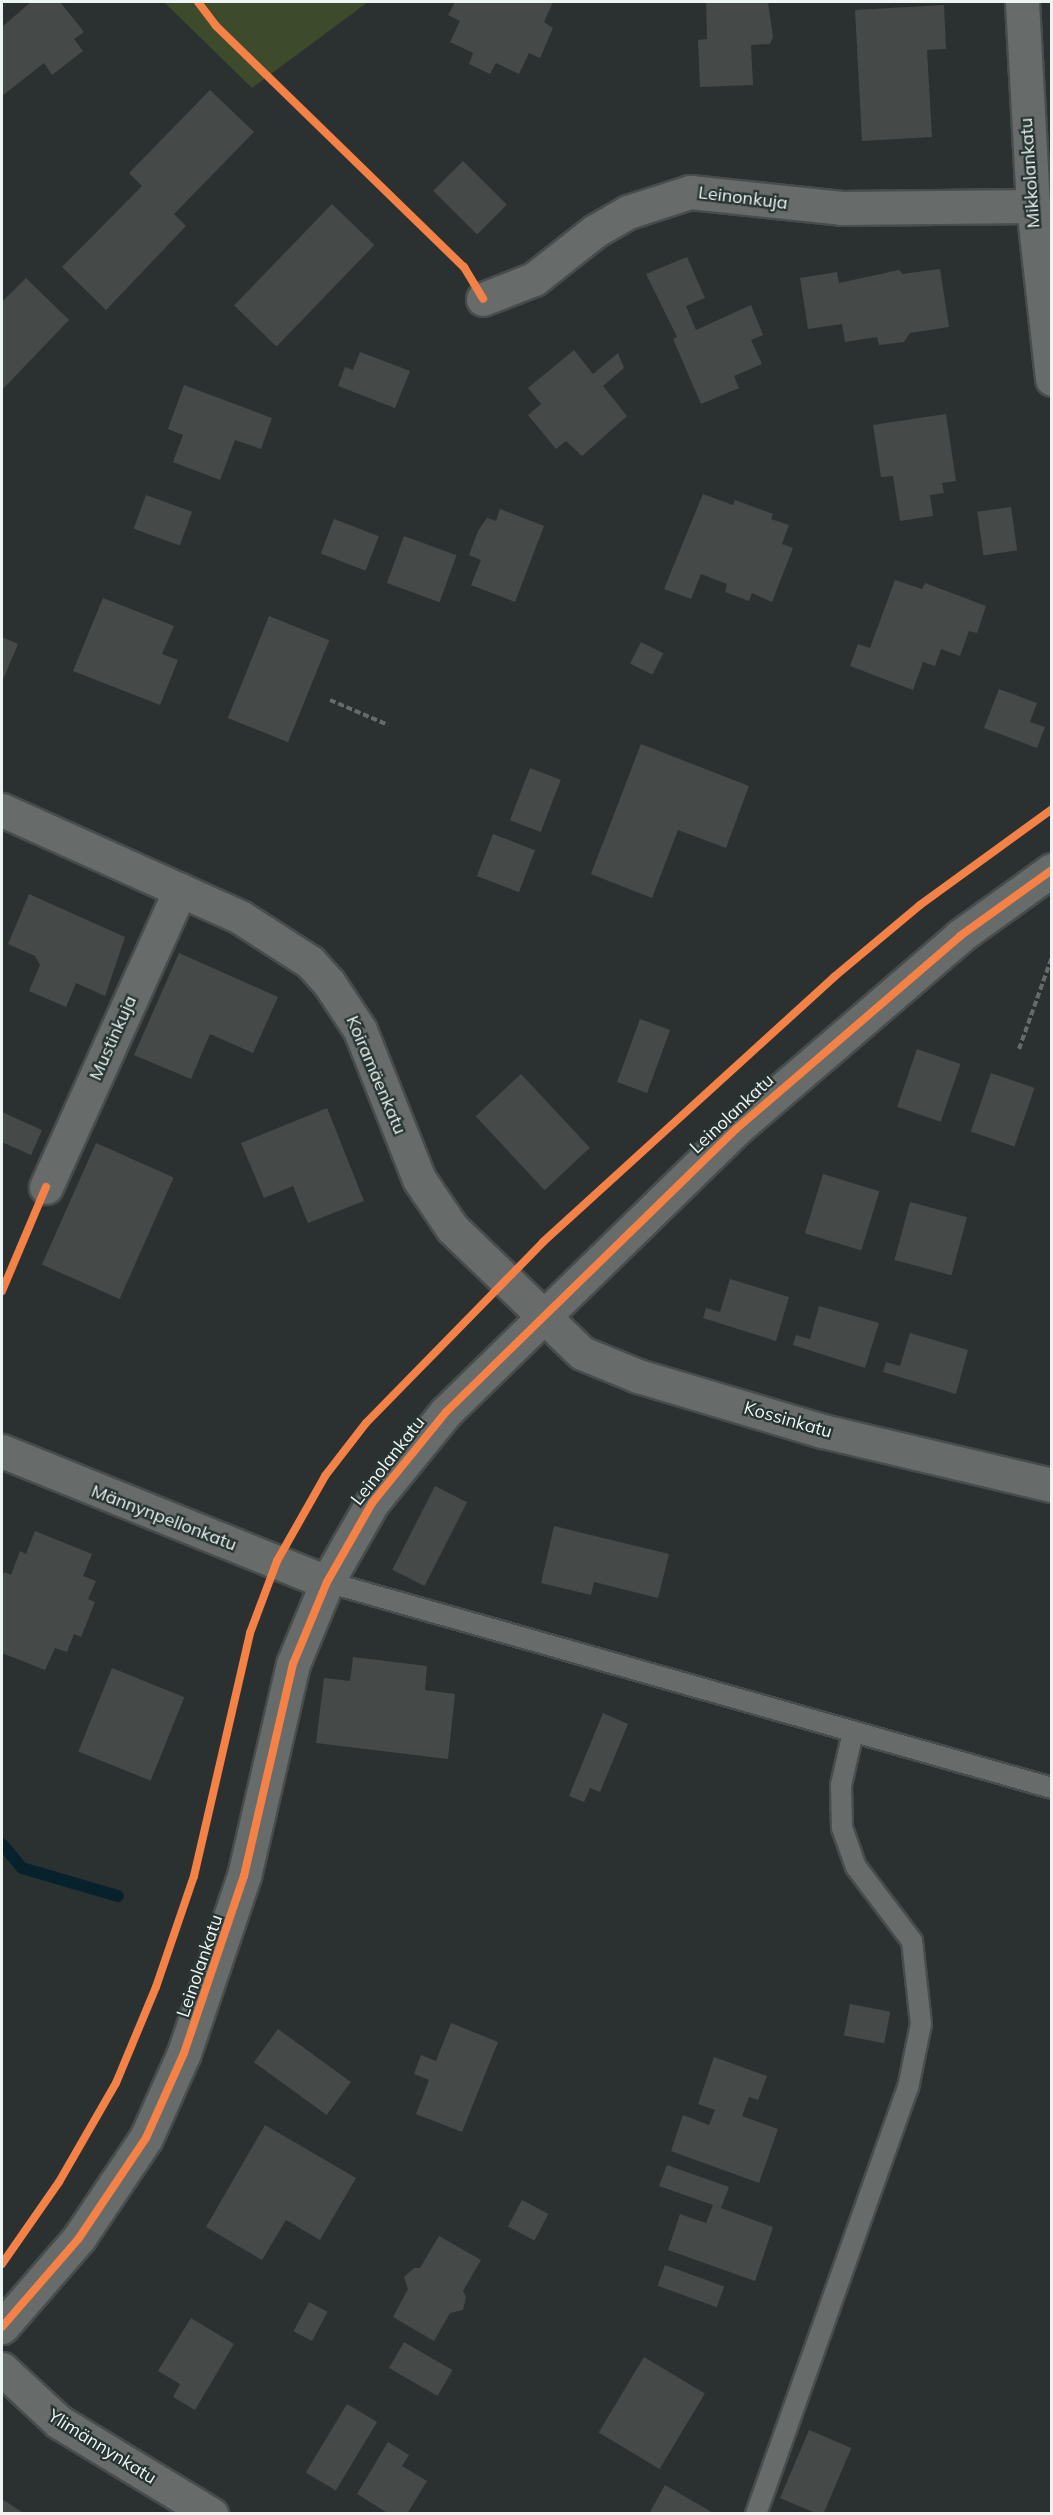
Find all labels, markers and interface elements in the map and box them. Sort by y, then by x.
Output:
street label: Mikkolankatu [1015,117,1045,229]
street label: Leinonkuja [697,182,789,214]
street label: Mustinkuja [85,992,141,1084]
street label: Koiramäenkatu [341,1013,411,1137]
street label: Leinolankatu [686,1070,778,1158]
street label: Kossinkatu [741,1397,835,1443]
street label: Leinolankatu [347,1412,429,1510]
street label: Männynpellonkatu [88,1480,240,1556]
street label: Leinolankatu [172,1912,228,2020]
street label: Ylimännynkatu [44,2405,160,2489]

